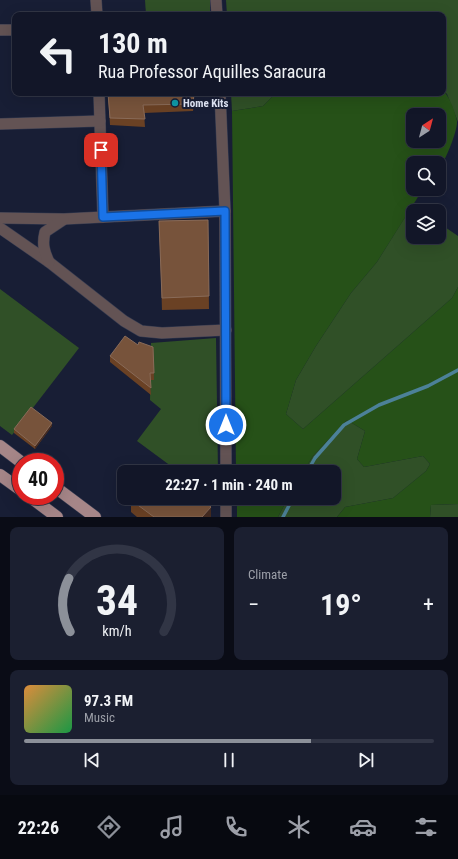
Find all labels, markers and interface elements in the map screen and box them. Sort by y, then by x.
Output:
text: 130 m [98,27,168,60]
icon: left [32,28,84,80]
text: Rua Professor Aquilles Saracura [98,61,326,82]
place label: Home Kits [183,97,228,110]
marker: Home Kits [170,98,180,108]
north arrow [406,108,446,148]
map controls [406,108,446,244]
pin [84,133,118,167]
icon: arrive [90,139,112,161]
button: search [406,156,446,196]
button: layers [406,204,446,244]
position arrow [205,404,247,446]
speed limit sign: 40 [12,453,64,505]
text: 22:27 · 1 min · 240 m [165,476,293,494]
text: Climate [248,567,287,582]
text: 34 [96,575,138,624]
text: 19° [320,587,362,622]
text: − [248,592,259,617]
text: + [423,592,434,617]
text: km/h [102,622,132,638]
text: 97.3 FM [84,692,133,710]
text: Music [84,710,115,725]
icon: previous [81,749,103,771]
icon: pause [218,749,240,771]
icon: next [355,749,377,771]
icon: directions [95,813,123,841]
icon: music [158,813,186,841]
icon: phone [222,813,250,841]
icon: climate [285,813,313,841]
icon: car [349,813,377,841]
icon: filters [412,813,440,841]
text: 22:26 [18,817,59,838]

